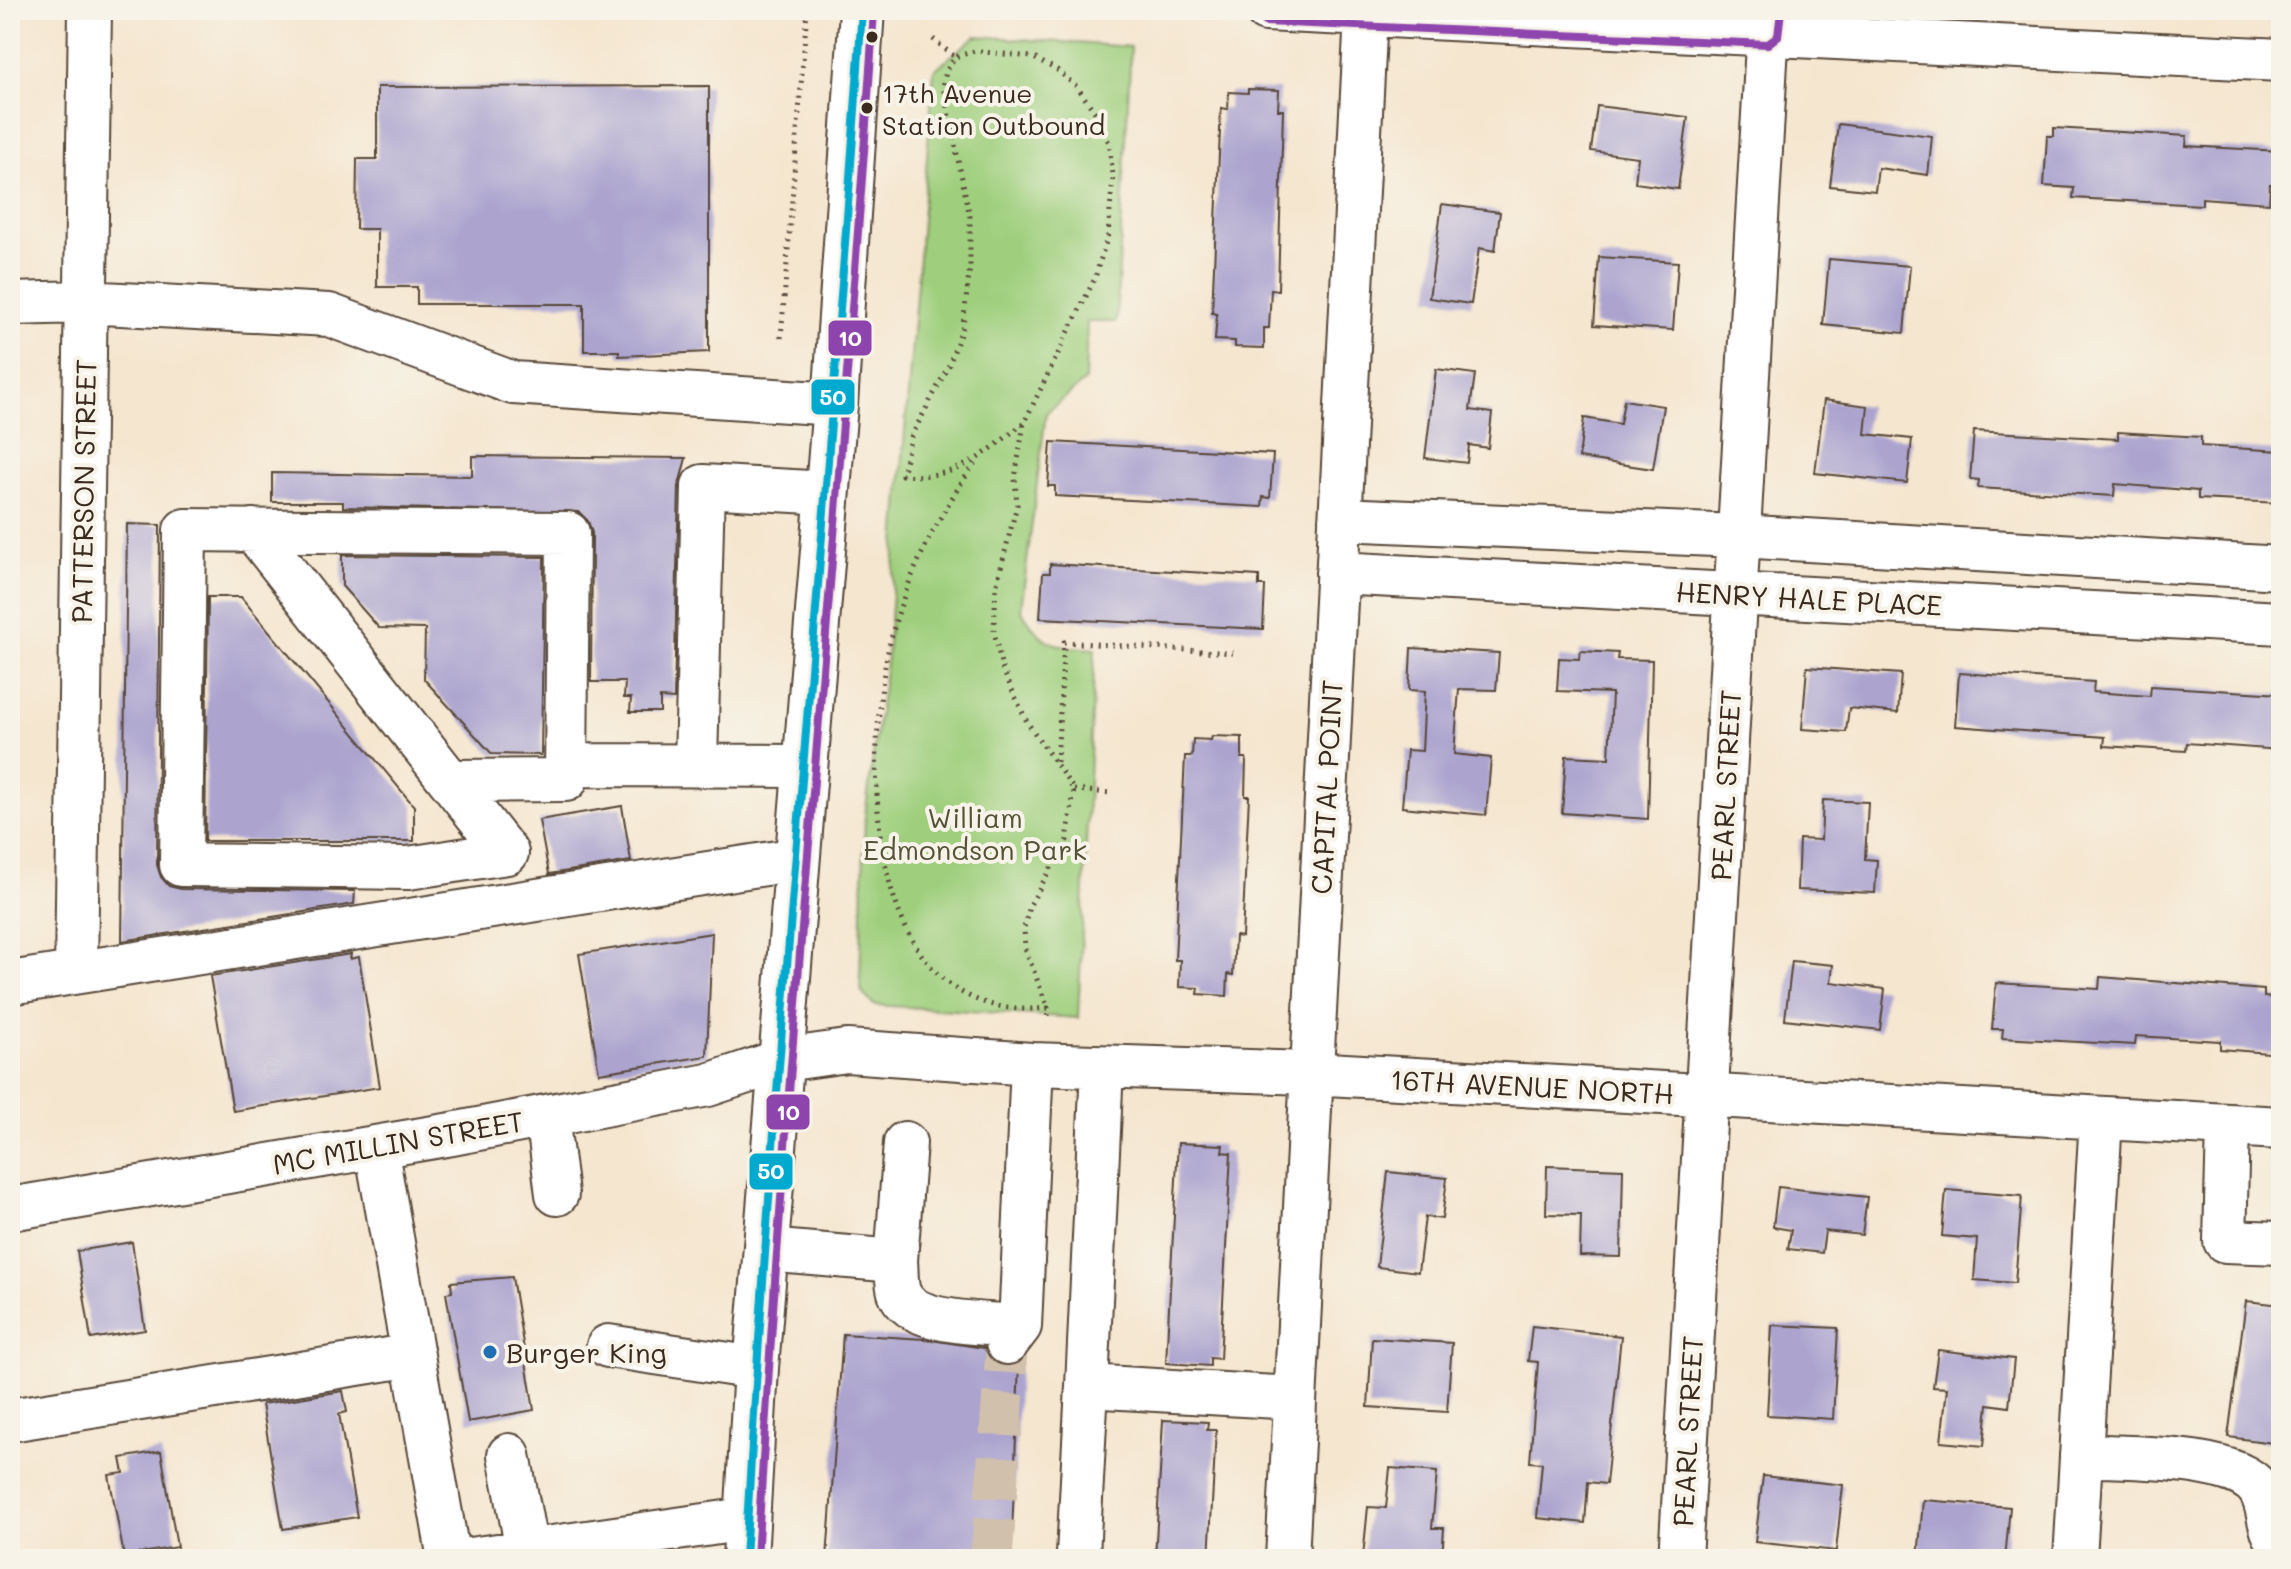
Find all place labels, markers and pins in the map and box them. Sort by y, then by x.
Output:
unlabelled marker [864,29,880,45]
place label: 17th Avenue Station Outbound [882,76,1105,142]
marker: 17th Avenue Station Outbound [859,100,875,116]
place label: Burger King [506,1334,667,1370]
marker: Burger King [481,1343,499,1361]

